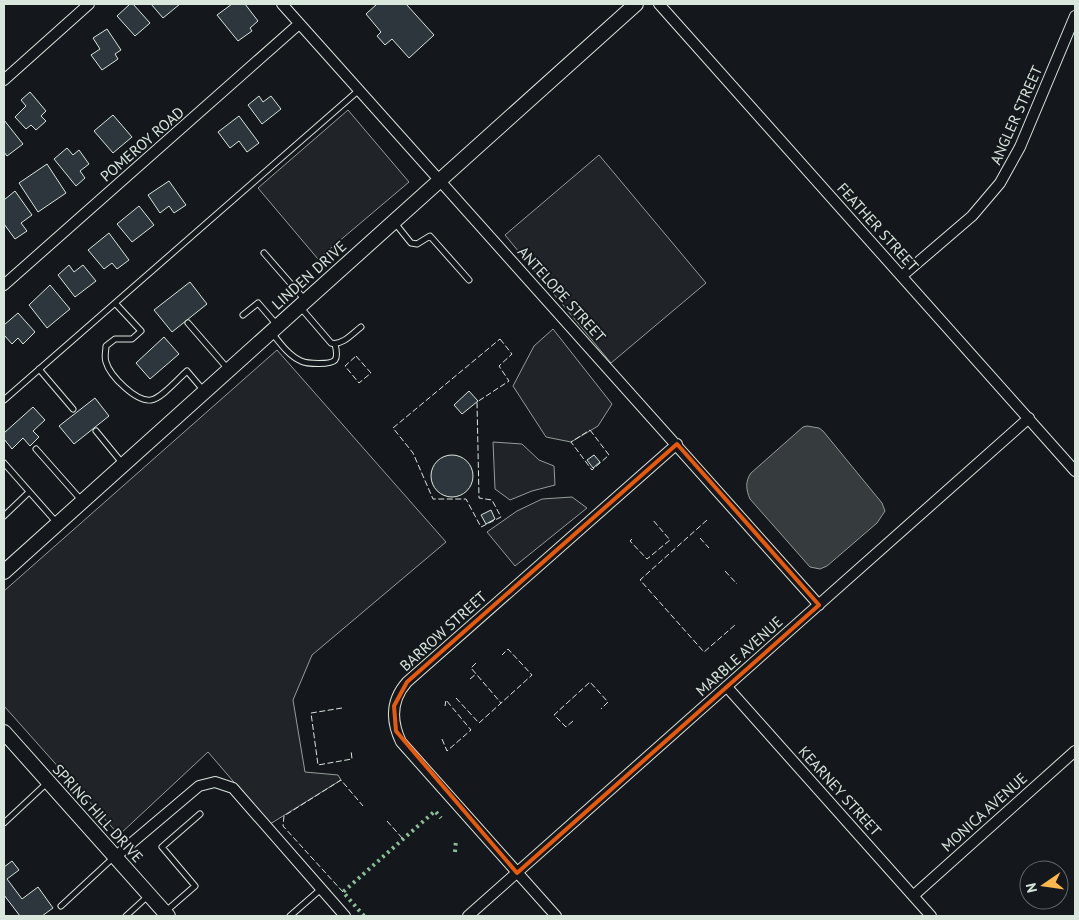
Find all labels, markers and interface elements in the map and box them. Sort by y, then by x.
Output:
street label: ANGLER STREET [986,62,1047,167]
street label: POMEROY ROAD [96,102,188,186]
street label: FEATHER STREET [833,179,923,276]
street label: LINDEN DRIVE [268,237,350,313]
street label: ANTELOPE STREET [514,242,610,346]
street label: BARROW STREET [396,587,491,675]
street label: MARBLE AVENUE [692,612,786,700]
street label: KEARNEY STREET [795,742,886,840]
street label: SPRING HILL DRIVE [49,760,147,866]
street label: MONICA AVENUE [937,768,1031,856]
north arrow [1019,860,1069,910]
text: N [1022,881,1041,894]

